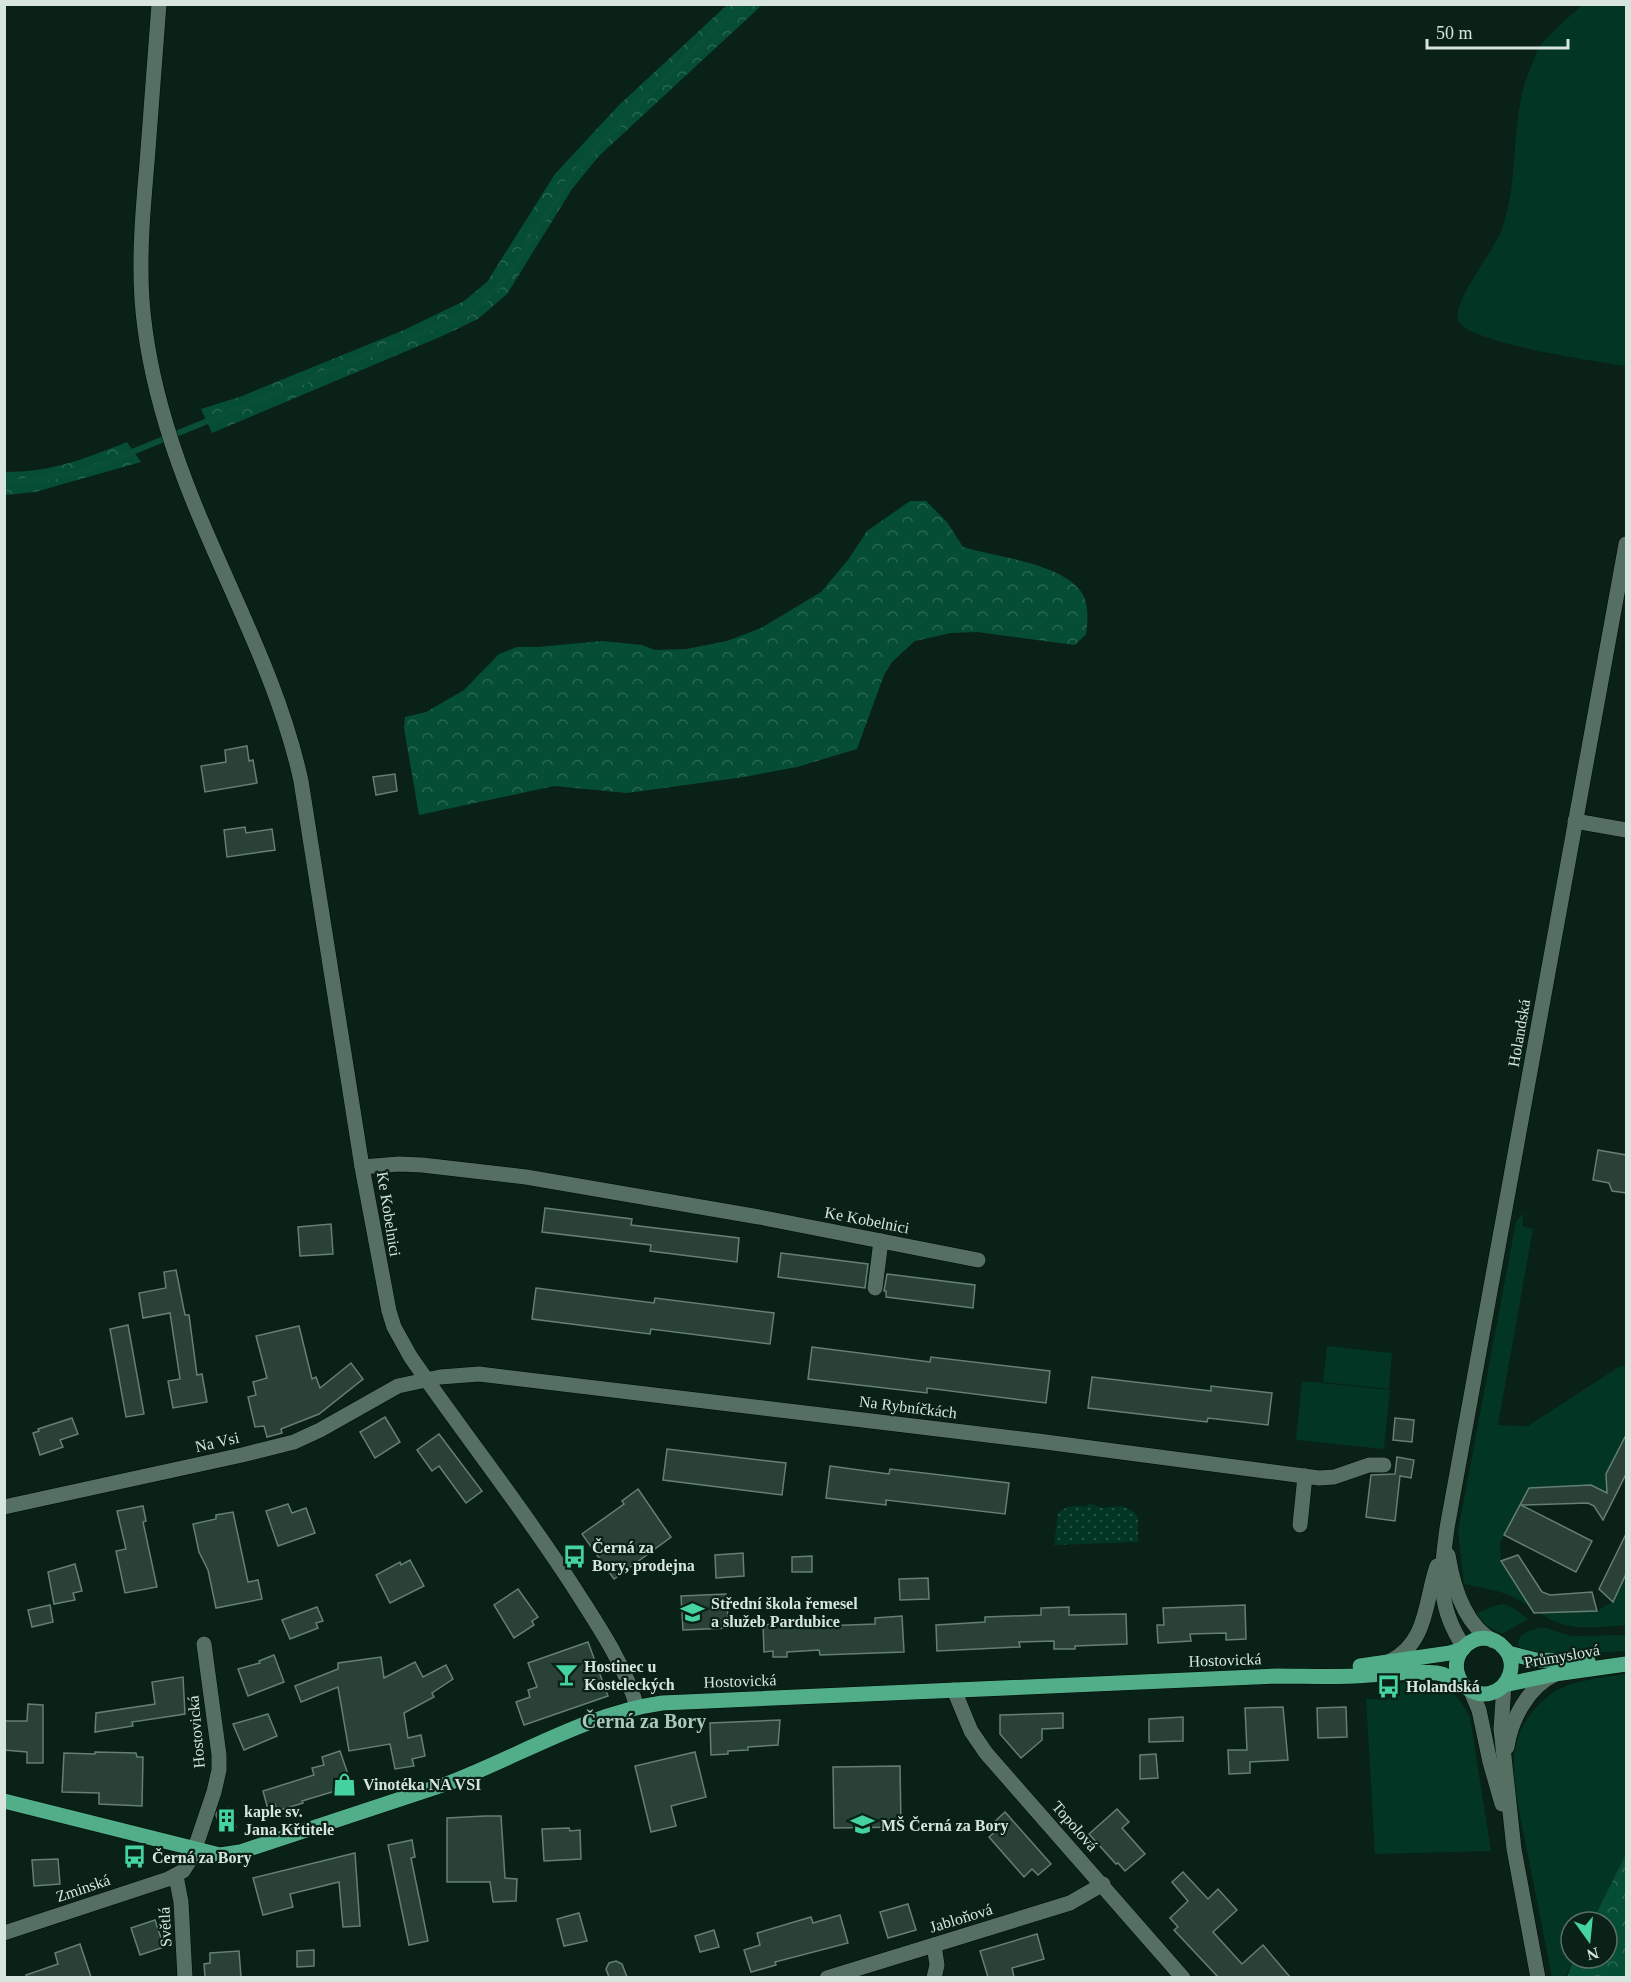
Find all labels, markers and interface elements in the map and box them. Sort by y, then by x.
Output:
scale bar [1427,12,1568,50]
text: 50 m [1436,23,1473,43]
street label: Holandská [1505,998,1533,1068]
street label: Ke Kobelnici [374,1170,404,1258]
street label: Ke Kobelnici [823,1203,911,1237]
street label: Na Rybníčkách [858,1393,958,1422]
street label: Na Vsi [193,1429,241,1455]
place label: Černá za Bory, prodejna [592,1538,695,1575]
bus stop icon: Černá za Bory, prodejna [561,1543,587,1569]
place label: Střední škola řemesel a služeb Pardubice [711,1595,858,1630]
school or university icon: Střední škola řemesel a služeb Pardubice [680,1599,706,1625]
street label: Průmyslová [1523,1641,1601,1672]
street label: Hostovická [1188,1650,1262,1670]
place label: Hostinec u Kosteleckých [584,1658,675,1694]
bar icon: Hostinec u Kosteleckých [553,1662,579,1688]
street label: Hostovická [703,1671,777,1691]
bus stop icon: Holandská [1375,1673,1401,1699]
place label: Holandská [1406,1678,1480,1695]
street label: Hostovická [184,1695,208,1769]
district label: Černá za Bory [582,1709,706,1733]
shop icon: Vinotéka NA VSI [332,1771,358,1797]
place label: Vinotéka NA VSI [363,1776,481,1793]
street label: Topolová [1048,1798,1101,1855]
place label: kaple sv. Jana Křtitele [244,1803,334,1838]
building icon: kaple sv. Jana Křtitele [213,1807,239,1833]
school or university icon: MŠ Černá za Bory [850,1812,876,1838]
place label: MŠ Černá za Bory [881,1816,1009,1835]
bus stop icon: Černá za Bory [121,1844,147,1870]
place label: Černá za Bory [152,1848,252,1867]
street label: Zminská [54,1871,112,1905]
street label: Jabloňová [927,1900,995,1936]
street label: Světlá [155,1907,175,1947]
north arrow [1559,1910,1619,1970]
text: N [1585,1944,1601,1964]

